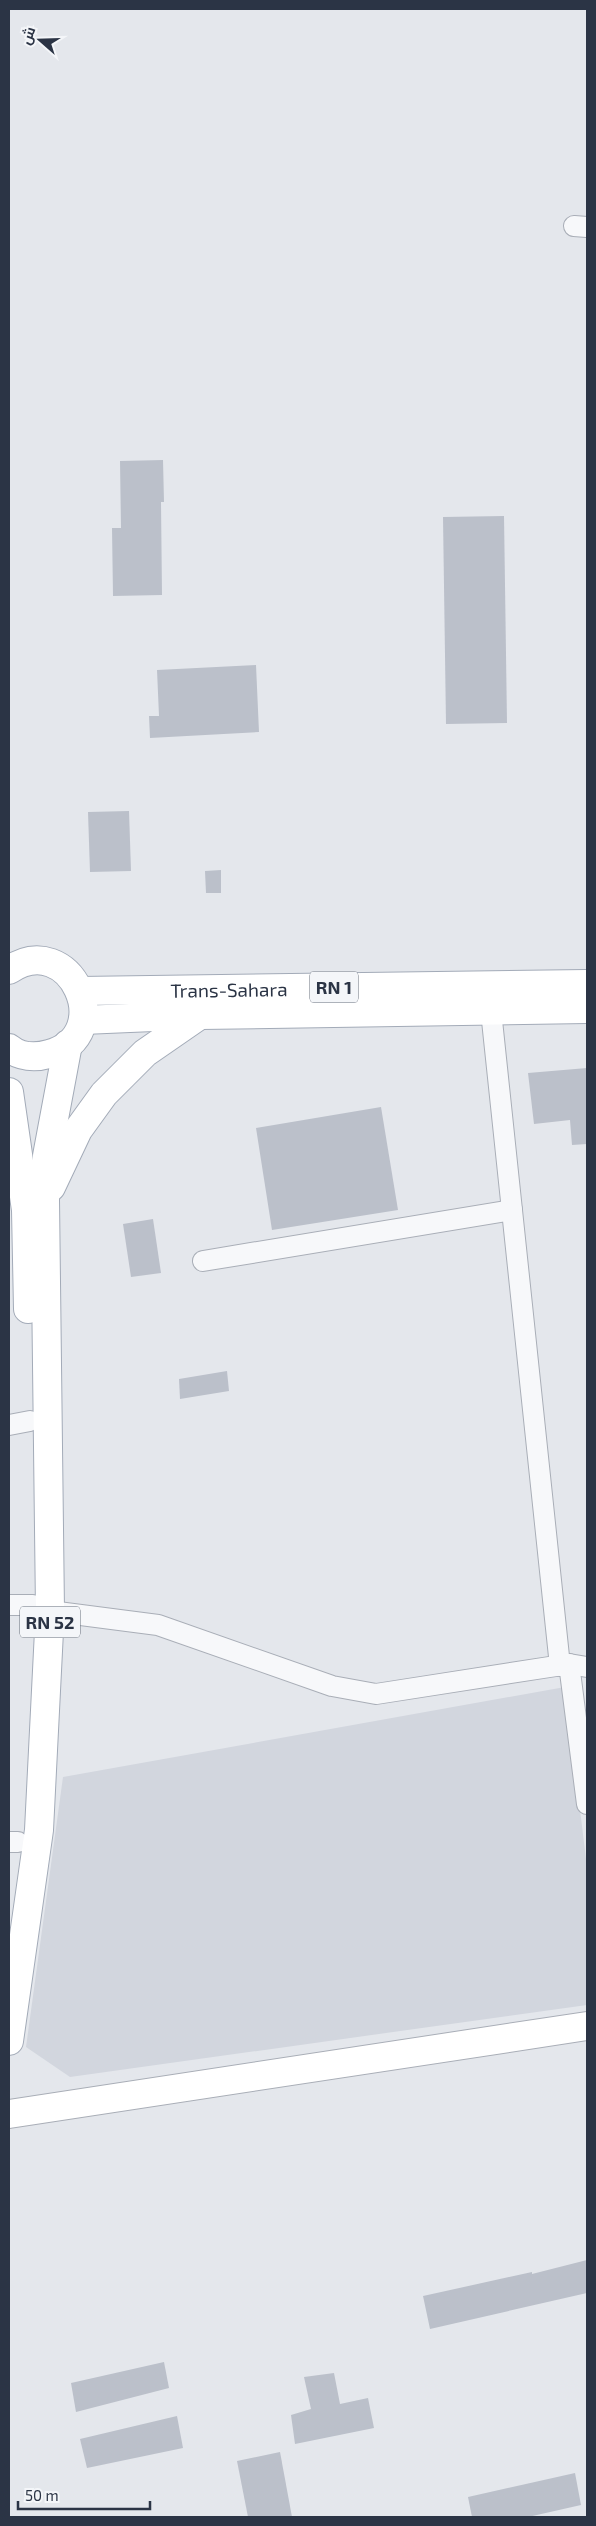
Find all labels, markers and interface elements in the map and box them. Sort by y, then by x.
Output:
north arrow [15,15,65,65]
text: ش [16,24,39,47]
road number: RN 1 [310,972,358,1002]
street label: Trans-Sahara [170,977,288,1001]
road number: RN 52 [20,1606,80,1638]
scale bar [18,2478,150,2510]
text: 50 m [25,2486,59,2504]

